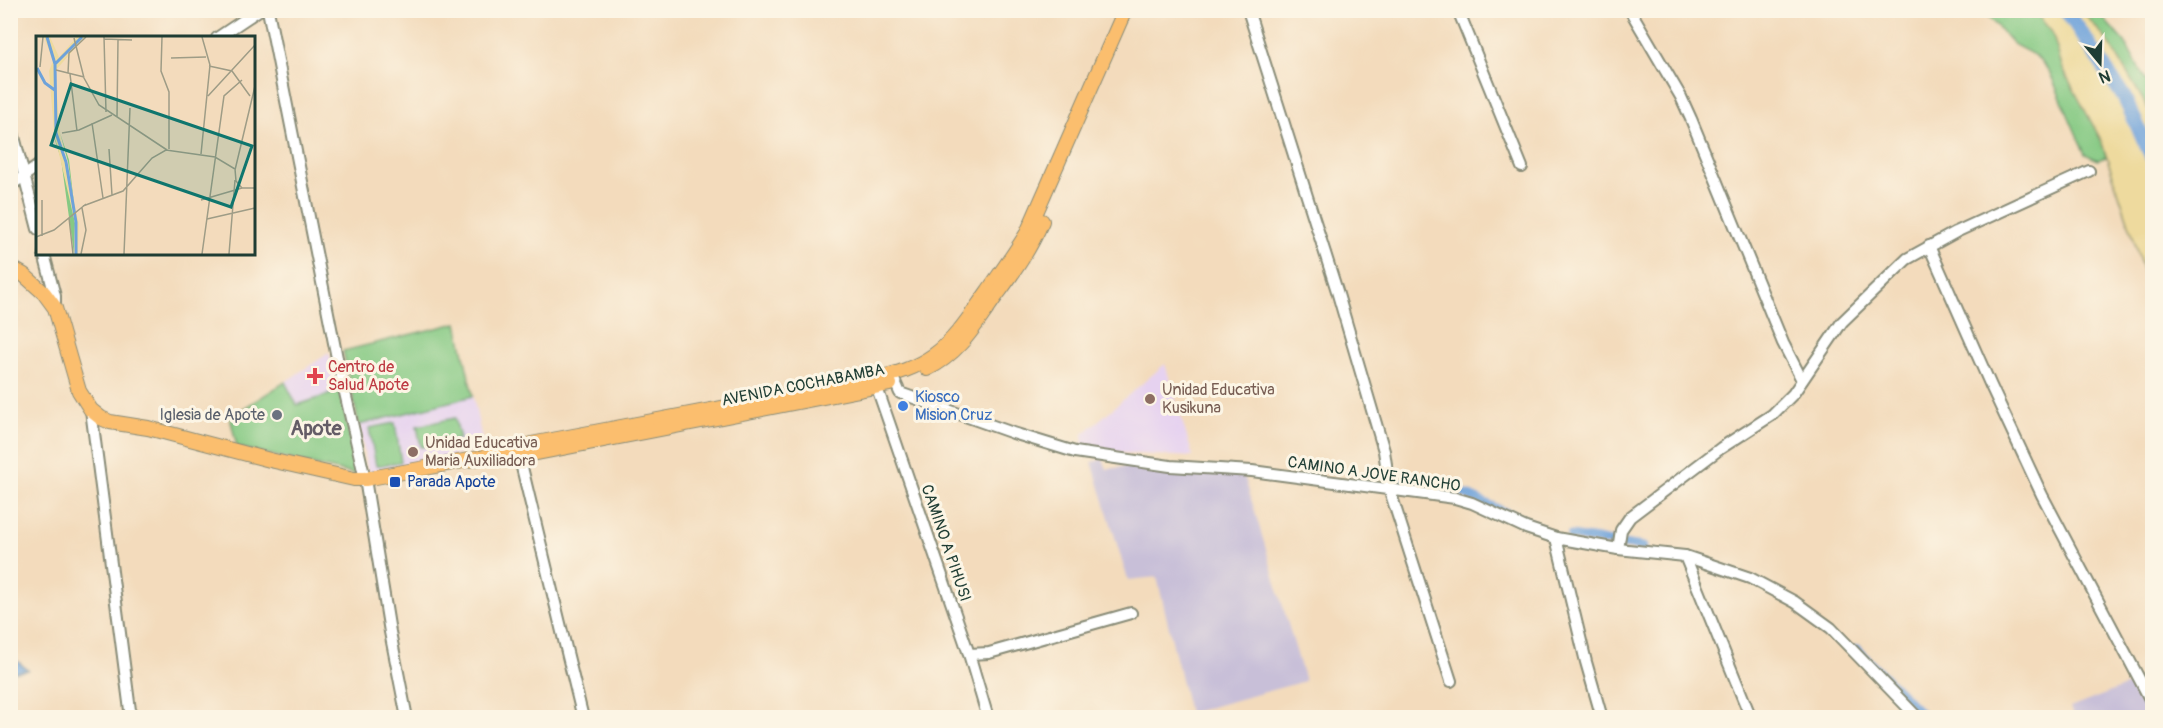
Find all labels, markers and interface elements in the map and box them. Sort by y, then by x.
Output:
north arrow [2070,33,2130,93]
inset map [36,36,255,255]
text: N [2096,65,2113,88]
place label: Centro de Salud Apote [328,357,409,395]
street label: AVENIDA COCHABAMBA [720,359,886,411]
marker: Centro de Salud Apote [306,367,324,385]
place label: Unidad Educativa Kusikuna [1162,380,1275,418]
place label: Kiosco Mision Cruz [915,387,992,425]
marker: Unidad Educativa Kusikuna [1143,392,1157,406]
marker: Kiosco Mision Cruz [896,399,910,413]
place label: Iglesia de Apote [160,405,265,425]
marker: Iglesia de Apote [270,408,284,422]
district label: Apote [290,416,343,441]
place label: Unidad Educativa Maria Auxiliadora [425,433,538,471]
marker: Unidad Educativa Maria Auxiliadora [406,445,420,459]
street label: CAMINO A JOVE RANCHO [1286,452,1462,496]
place label: Parada Apote [407,472,496,492]
marker: Parada Apote [388,475,402,489]
street label: CAMINO A PIHUSI [917,482,975,604]

